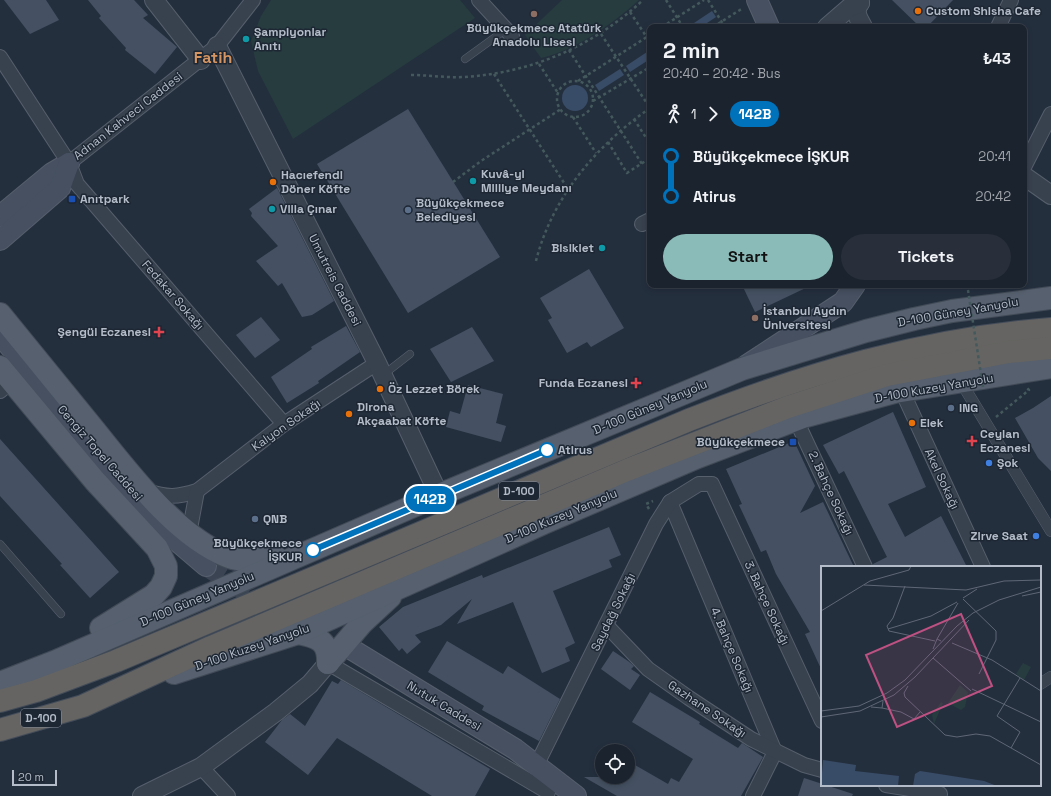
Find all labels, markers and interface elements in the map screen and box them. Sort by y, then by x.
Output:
place label: Custom Shisha Cafe [926,3,1041,19]
marker: Custom Shisha Cafe [913,6,923,16]
marker: Büyükçekmece Atatürk Anadolu Lisesi [529,9,539,19]
place label: Büyükçekmece Atatürk Anadolu Lisesi [467,20,602,50]
place label: Şampiyonlar Anıtı [254,24,327,54]
marker: Şampiyonlar Anıtı [241,34,251,44]
text: 2 min [663,36,720,64]
district label: Fatih [194,47,232,68]
text: ₺43 [983,49,1011,68]
text: 20:40 – 20:42 · Bus [663,65,781,82]
street label: Adnan Kahveci Caddesi [70,68,186,164]
icon: walk [663,103,685,125]
icon: forward [702,103,724,125]
text: 142B [738,105,771,123]
text: 1 [691,106,696,123]
text: Büyükçekmece İŞKUR [693,147,849,166]
text: 20:41 [978,148,1011,165]
place label: Kuvâ-yi Milliye Meydanı [481,166,572,196]
place label: Hacıefendi Döner Köfte [281,167,350,197]
marker: Kuvâ-yi Milliye Meydanı [468,176,478,186]
marker: Hacıefendi Döner Köfte [268,177,278,187]
text: Atirus [693,187,736,206]
text: 20:42 [976,188,1011,205]
place label: Anıtpark [80,191,130,207]
marker: Anıtpark [67,194,77,204]
place label: Büyükçekmece Belediyesi [416,195,504,225]
place label: Villa Çınar [280,201,337,217]
marker: Villa Çınar [267,204,277,214]
marker: Büyükçekmece Belediyesi [403,205,413,215]
street label: Umutreis Caddesi [305,231,365,329]
button: Start [663,234,833,280]
button: Tickets [841,234,1011,280]
place label: Bisiklet [551,240,594,256]
marker: Bisiklet [597,243,607,253]
street label: Fedakar Sokağı [138,257,208,333]
street label: D-100 Güney Yanyolu [896,293,1020,331]
place label: İstanbul Aydın Üniversitesi [763,303,847,333]
marker: İstanbul Aydın Üniversitesi [750,313,760,323]
place label: Şengül Eczanesi [58,324,151,340]
marker: Şengül Eczanesi [154,327,164,337]
street label: D-100 Kuzey Yanyolu [873,370,995,406]
place label: Funda Eczanesi [539,375,628,391]
street label: D-100 Güney Yanyolu [591,376,709,438]
marker: Funda Eczanesi [631,378,641,388]
place label: Öz Lezzet Börek [388,381,480,397]
marker: Öz Lezzet Börek [375,384,385,394]
street label: Kalyon Sokağı [248,395,324,455]
place label: Dirona Akçaabat Köfte [357,399,446,429]
place label: ING [959,400,978,416]
street label: Cengiz Topel Caddesi [54,402,146,504]
marker: ING [946,403,956,413]
marker: Dirona Akçaabat Köfte [344,409,354,419]
place label: Elek [920,415,944,431]
marker: Elek [907,418,917,428]
place label: Ceylan Eczanesi [980,426,1031,456]
place label: Büyükçekmece [697,434,785,450]
marker: Ceylan Eczanesi [967,436,977,446]
marker: Büyükçekmece [788,437,798,447]
marker: Atirus [539,442,555,458]
place label: Atirus [558,442,592,458]
street label: Akel Sokağı [921,446,963,512]
street label: 2. Bahçe Sokağı [805,448,857,538]
place label: Şok [997,455,1019,471]
marker: Şok [984,458,994,468]
road number: D-100 [499,482,539,500]
street label: D-100 Kuzey Yanyolu [502,485,620,547]
line badge: 142B [402,486,458,512]
text: 142B [414,490,446,508]
place label: QNB [263,511,287,527]
marker: QNB [250,514,260,524]
place label: Zirve Saat [971,528,1028,544]
marker: Zirve Saat [1031,531,1041,541]
place label: Büyükçekmece İŞKUR [214,535,302,565]
marker: Büyükçekmece İŞKUR [305,542,321,558]
street label: 3. Bahçe Sokağı [741,558,793,648]
inset map [821,566,1041,786]
street label: D-100 Güney Yanyolu [138,568,256,630]
street label: Saydağ Sokağı [587,570,639,654]
street label: 4. Bahçe Sokağı [707,605,757,695]
street label: D-100 Kuzey Yanyolu [192,620,312,674]
street label: Gazhane Sokağı [665,677,749,741]
street label: Nutuk Caddesi [404,678,484,735]
road number: D-100 [21,709,61,727]
map controls [595,744,635,784]
button: locate [595,744,635,784]
scale bar [12,768,57,787]
text: 20 m [18,770,44,784]

